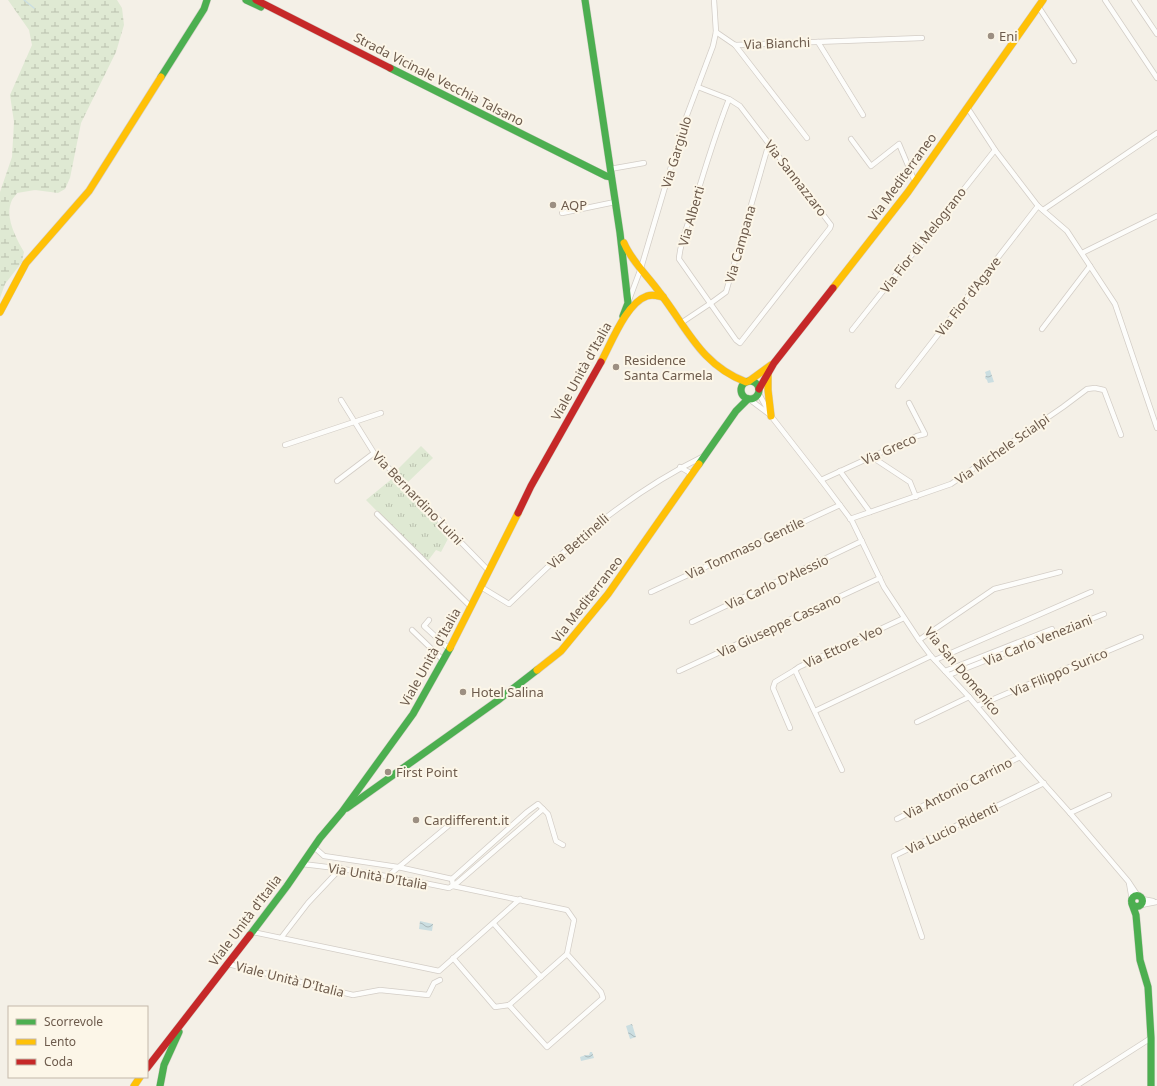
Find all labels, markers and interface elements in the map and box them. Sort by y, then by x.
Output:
place label: Eni [999,27,1018,45]
street label: Strada Vicinale Vecchia Talsano [351,28,527,130]
marker: Eni [986,31,996,41]
street label: Via Bianchi [743,33,811,53]
street label: Via Gargiulo [657,114,696,190]
street label: Via Mediterraneo [864,129,940,225]
street label: Via Sannazzaro [761,136,832,220]
street label: Via Fior di Melograno [876,183,970,297]
street label: Via Alberti [674,184,708,248]
place label: AQP [561,196,587,214]
marker: AQP [548,200,558,210]
street label: Via Campana [720,203,760,285]
street label: Via Fior d'Agave [931,253,1005,339]
street label: Viale Unità d'Italia [546,318,616,424]
place label: Residence Santa Carmela [624,351,713,384]
marker: Residence Santa Carmela [611,362,621,372]
street label: Via Michele Scialpi [951,410,1053,488]
street label: Via Greco [859,429,919,469]
street label: Via Bernardino Luini [369,447,467,549]
street label: Via Bettinelli [543,509,613,573]
street label: Via Tommaso Gentile [683,513,807,583]
street label: Via Carlo D'Alessio [723,550,831,614]
street label: Via Mediterraneo [547,552,627,646]
street label: Via Giuseppe Cassano [714,588,844,661]
street label: Viale Unità d'Italia [395,604,465,710]
street label: Via Carlo Veneziani [981,610,1095,670]
street label: Via Ettore Veo [801,620,885,672]
street label: Via San Domenico [921,623,1005,719]
street label: Via Filippo Surico [1008,643,1110,701]
place label: Hotel Salina [471,683,544,701]
marker: Hotel Salina [458,687,468,697]
street label: Via Antonio Carrino [901,753,1015,823]
place label: First Point [396,763,458,781]
marker: First Point [383,767,393,777]
street label: Via Lucio Ridenti [903,798,1001,858]
place label: Cardifferent.it [424,811,509,829]
marker: Cardifferent.it [411,815,421,825]
street label: Via Unità D'Italia [327,858,429,894]
street label: Viale Unità d'Italia [205,871,285,969]
street label: Viale Unità D'Italia [234,957,346,1001]
legend [8,1006,148,1078]
text: Scorrevole [44,1013,103,1030]
text: Lento [44,1033,76,1050]
text: Coda [44,1053,73,1070]

